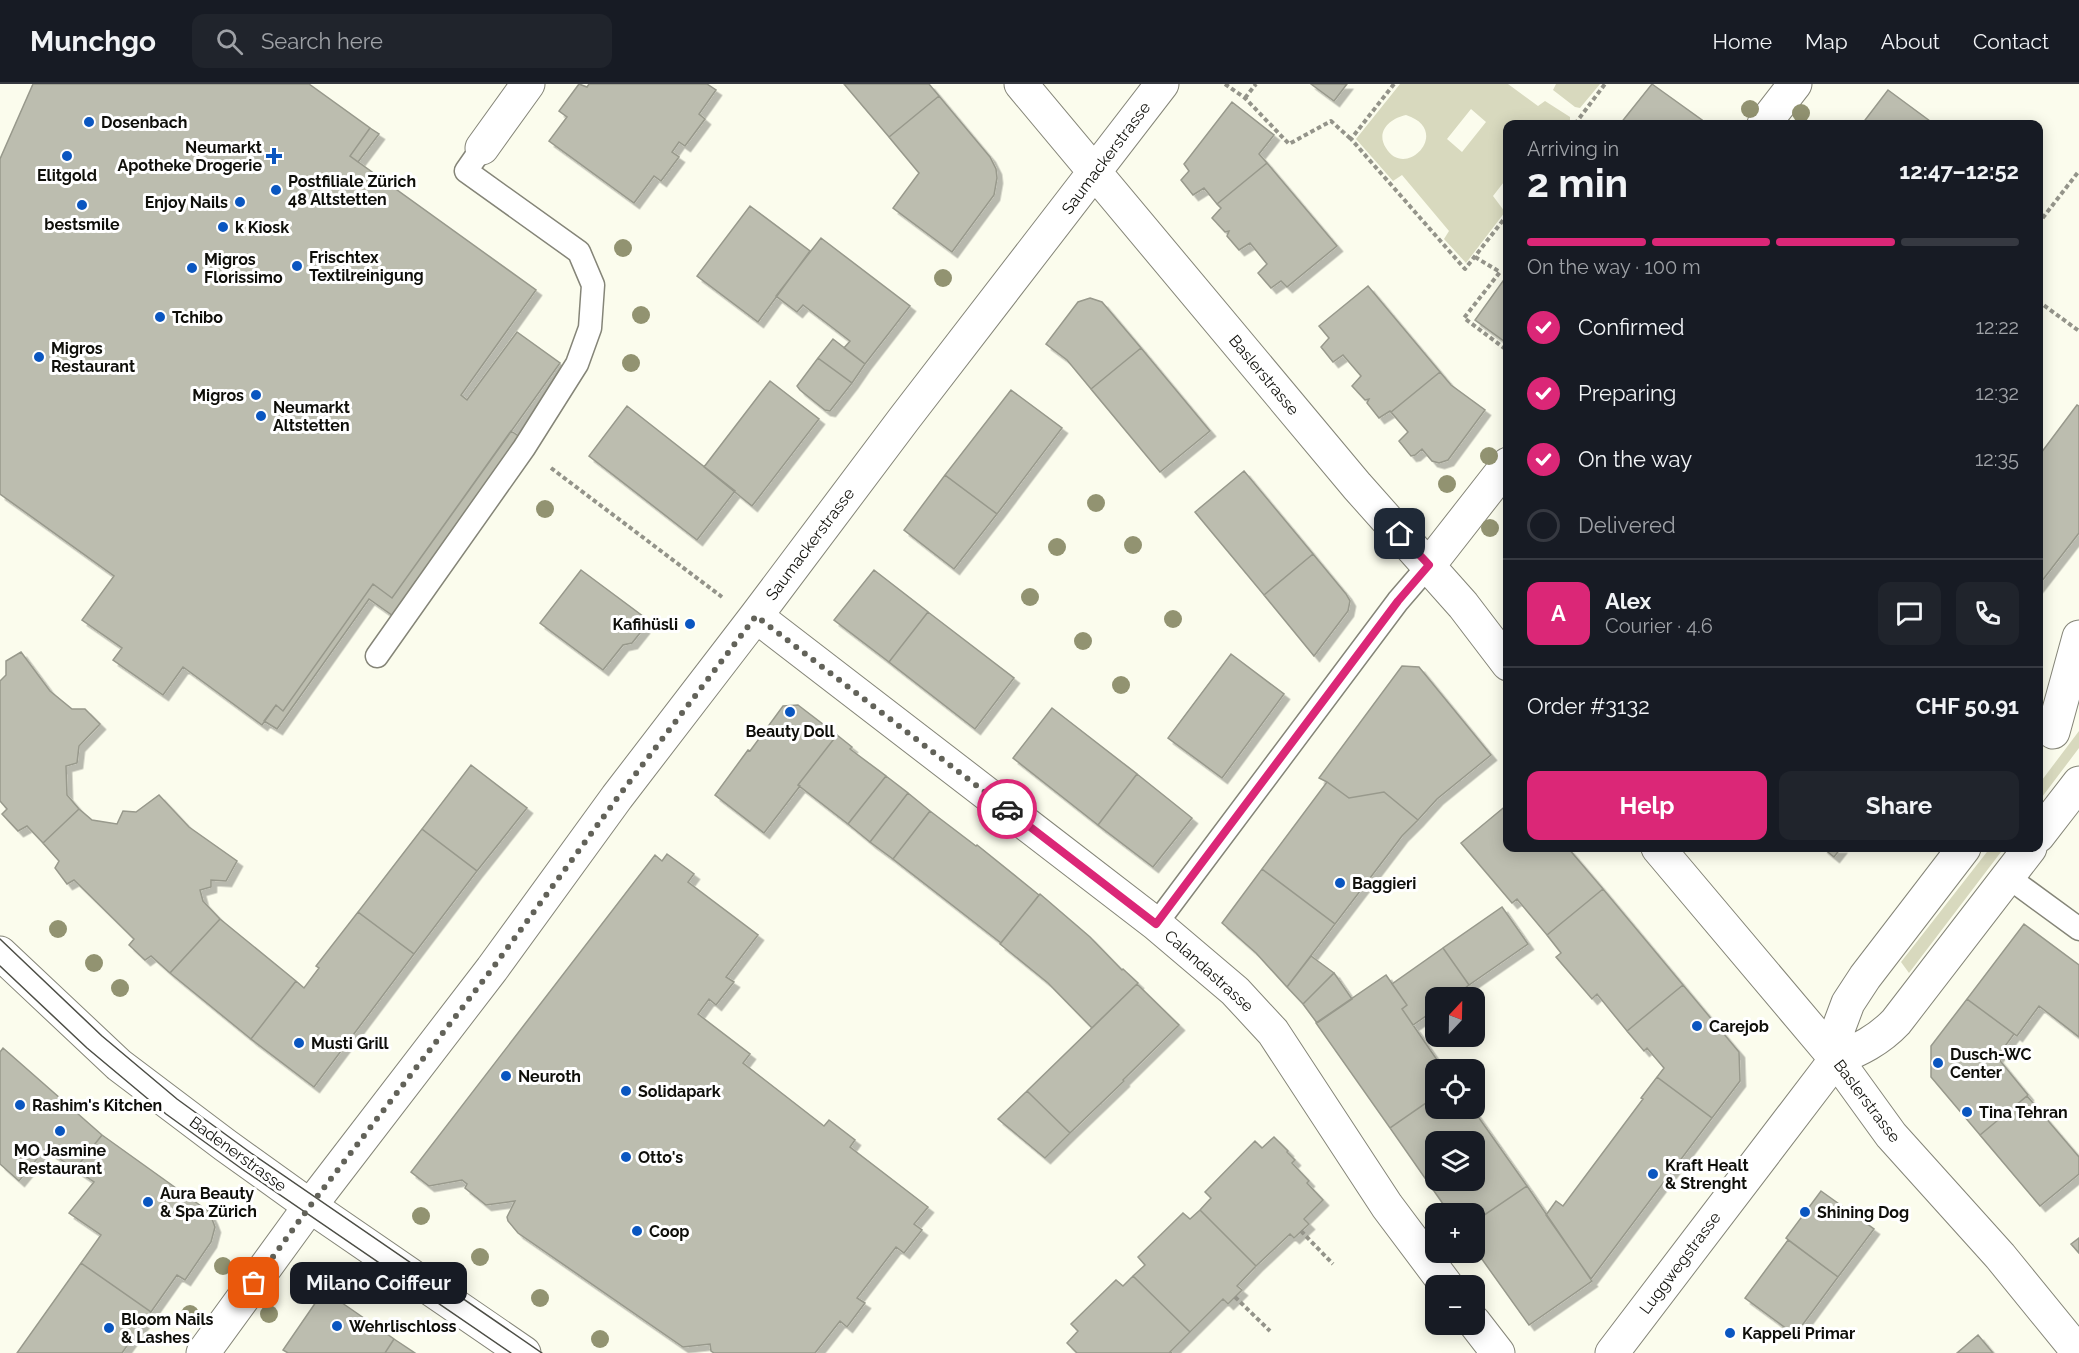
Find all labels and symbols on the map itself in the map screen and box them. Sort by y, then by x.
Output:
street label: Saumackerstrasse [1058,98,1154,218]
place label: Dosenbach [101,113,187,132]
marker: Dosenbach [82,115,96,129]
place label: Neumarkt Apotheke Drogerie [117,138,262,175]
marker: Elitgold [60,149,74,163]
marker: Neumarkt Apotheke Drogerie [267,149,281,163]
place label: Elitgold [37,166,97,185]
place label: Postfiliale Zürich 48 Altstetten [288,172,416,209]
marker: Postfiliale Zürich 48 Altstetten [269,183,283,197]
place label: Enjoy Nails [145,193,228,212]
marker: Enjoy Nails [233,195,247,209]
marker: bestsmile [75,198,89,212]
place label: bestsmile [44,215,120,234]
place label: k Kiosk [235,218,289,237]
marker: k Kiosk [216,220,230,234]
place label: Frischtex Textilreinigung [309,248,424,285]
place label: Migros Florissimo [204,250,283,287]
marker: Frischtex Textilreinigung [290,259,304,273]
marker: Migros Florissimo [185,261,199,275]
place label: Tchibo [172,308,223,327]
marker: Tchibo [153,310,167,324]
street label: Baslerstrasse [1225,331,1303,419]
place label: Migros Restaurant [51,339,135,376]
marker: Migros Restaurant [32,350,46,364]
place label: Migros [192,386,244,405]
marker: Migros [249,388,263,402]
place label: Neumarkt Altstetten [273,398,350,435]
marker: Neumarkt Altstetten [254,409,268,423]
street label: Saumackerstrasse [762,484,858,604]
pin [1374,508,1425,559]
place label: Kafihüsli [613,615,678,634]
marker: Kafihüsli [683,617,697,631]
marker: Beauty Doll [783,705,797,719]
place label: Beauty Doll [745,722,835,741]
courier [977,779,1037,839]
place label: Baggieri [1352,874,1416,893]
marker: Baggieri [1333,876,1347,890]
street label: Calandastrasse [1161,926,1257,1016]
north arrow [1425,987,1485,1047]
place label: Carejob [1709,1017,1769,1036]
marker: Carejob [1690,1019,1704,1033]
place label: Musti Grill [311,1034,390,1053]
marker: Musti Grill [292,1036,306,1050]
place label: Dusch-WC Center [1950,1045,2032,1082]
street label: Baslerstrasse [1830,1056,1904,1146]
marker: Dusch-WC Center [1931,1056,1945,1070]
place label: Neuroth [518,1067,581,1086]
marker: Neuroth [499,1069,513,1083]
place label: Solidapark [638,1082,721,1101]
marker: Solidapark [619,1084,633,1098]
place label: Rashim's Kitchen [32,1096,162,1115]
marker: Rashim's Kitchen [13,1098,27,1112]
place label: Tina Tehran [1979,1103,2068,1122]
marker: Tina Tehran [1960,1105,1974,1119]
street label: Badenerstrasse [186,1112,290,1196]
marker: MO Jasmine Restaurant [53,1124,67,1138]
place label: MO Jasmine Restaurant [14,1141,107,1178]
place label: Otto's [638,1148,683,1167]
marker: Otto's [619,1150,633,1164]
place label: Kraft Healt & Strenght [1665,1156,1749,1193]
marker: Kraft Healt & Strenght [1646,1167,1660,1181]
place label: Aura Beauty & Spa Zürich [160,1184,257,1221]
marker: Aura Beauty & Spa Zürich [141,1195,155,1209]
place label: Shining Dog [1817,1203,1909,1222]
marker: Shining Dog [1798,1205,1812,1219]
street label: Luggwegstrasse [1635,1208,1725,1318]
place label: Coop [649,1222,689,1241]
marker: Coop [630,1224,644,1238]
pin [228,1257,279,1308]
callout: Milano Coiffeur [290,1262,467,1304]
place label: Bloom Nails & Lashes [121,1310,214,1347]
place label: Wehrlischloss [349,1317,457,1336]
marker: Wehrlischloss [330,1319,344,1333]
marker: Bloom Nails & Lashes [102,1321,116,1335]
place label: Kappeli Primar [1742,1324,1855,1343]
marker: Kappeli Primar [1723,1326,1737,1340]

